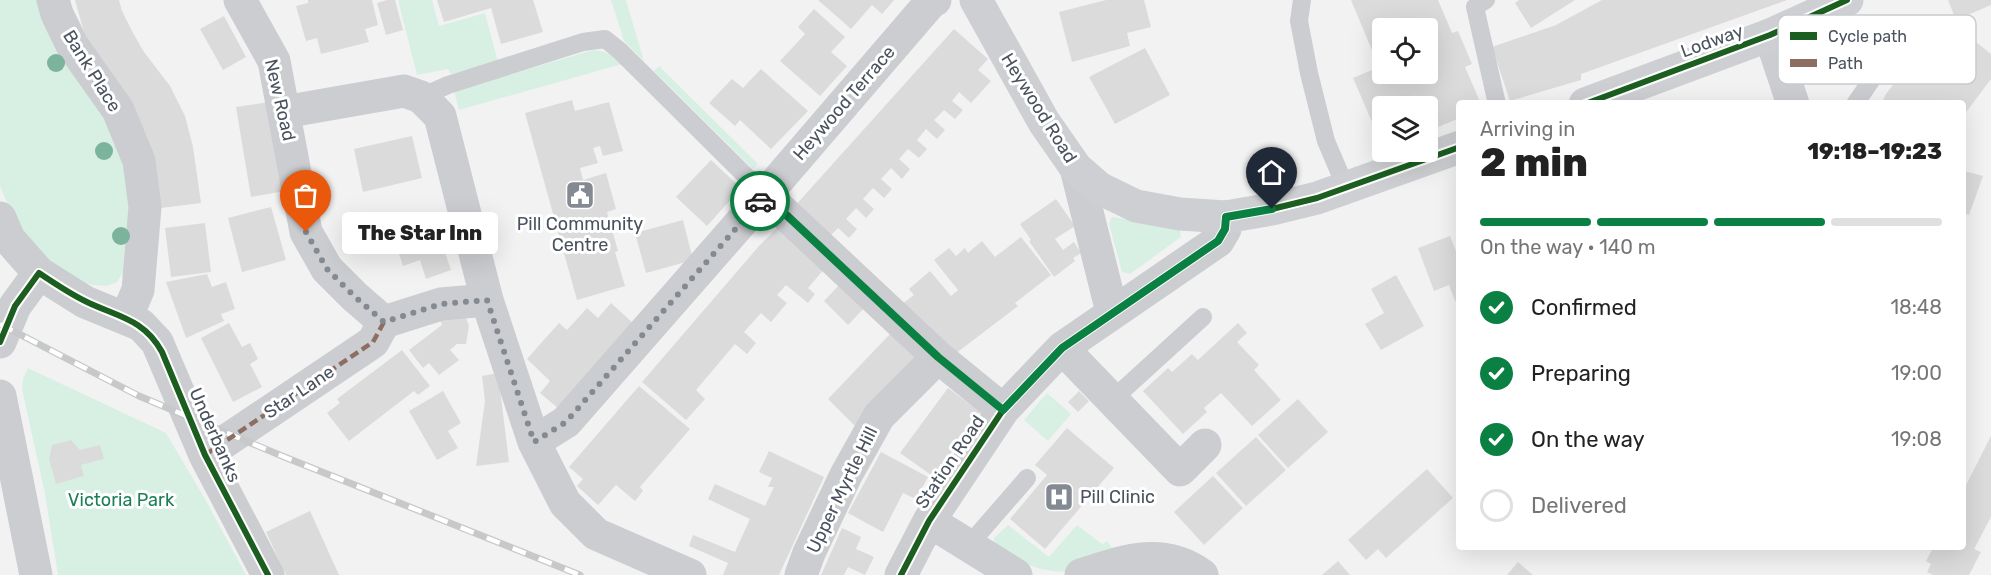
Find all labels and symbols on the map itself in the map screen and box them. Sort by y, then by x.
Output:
legend [1778,15,1976,84]
street label: Lodway [1678,20,1746,62]
street label: Bank Place [58,26,126,116]
text: Cycle path [1828,27,1907,46]
street label: Heywood Terrace [788,41,900,165]
street label: Heywood Road [997,49,1081,167]
text: Path [1828,54,1863,73]
street label: New Road [260,57,300,143]
pin [1246,147,1297,209]
pin [280,170,331,232]
courier [730,171,790,231]
public building icon: Pill Community Centre [564,179,596,211]
callout: The Star Inn [342,211,498,253]
place label: Pill Community Centre [517,213,643,256]
street label: Star Lane [260,360,338,424]
street label: Underbanks [184,384,246,486]
street label: Station Road [911,411,989,513]
street label: Upper Myrtle Hill [802,423,882,557]
hospital icon: Pill Clinic [1043,481,1075,513]
place label: Pill Clinic [1080,486,1155,508]
park label: Victoria Park [68,489,175,511]

